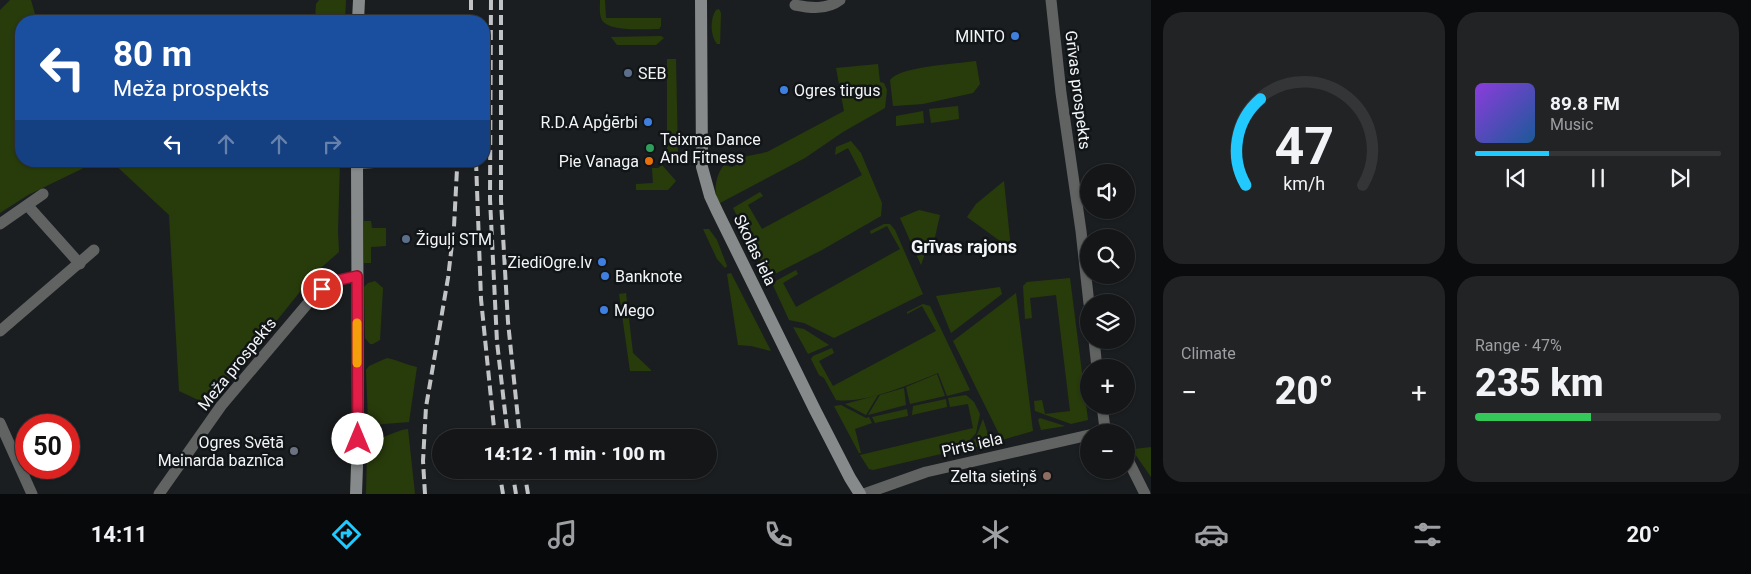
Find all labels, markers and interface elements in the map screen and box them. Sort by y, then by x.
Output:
place label: MINTO [955,27,1005,46]
marker: MINTO [1009,30,1021,42]
street label: Grīvas prospekts [1061,30,1095,150]
text: 80 m [113,34,192,75]
icon: left [30,35,95,100]
place label: SEB [638,64,667,83]
marker: SEB [622,67,634,79]
text: Meža prospekts [113,76,269,101]
place label: Ogres tirgus [794,81,880,100]
marker: Ogres tirgus [778,84,790,96]
text: 89.8 FM [1550,92,1620,115]
place label: R.D.A Apģērbi [540,113,638,132]
text: Music [1550,115,1593,134]
marker: R.D.A Apģērbi [642,116,654,128]
text: 47 [1274,116,1334,177]
icon: left [159,130,187,158]
icon: ahead [212,130,240,158]
icon: ahead [265,130,293,158]
icon: right [318,130,346,158]
place label: Teixma Dance And Fitness [660,130,761,167]
marker: Teixma Dance And Fitness [644,142,656,154]
place label: Pie Vanaga [559,152,639,171]
marker: Pie Vanaga [643,155,655,167]
map controls [1080,164,1135,479]
button: sound [1080,164,1135,219]
icon: previous [1502,164,1530,192]
icon: pause [1584,164,1612,192]
icon: next [1666,164,1694,192]
text: km/h [1283,173,1325,194]
street label: Skolas iela [730,211,780,289]
button: search [1080,229,1135,284]
place label: Žiguļi STM [416,230,492,250]
marker: Žiguļi STM [400,233,412,245]
district label: Grīvas rajons [911,236,1017,257]
place label: ZiediOgre.lv [508,253,592,272]
marker: ZiediOgre.lv [596,256,608,268]
place label: Banknote [615,267,682,286]
pin [301,268,343,310]
marker: Banknote [599,270,611,282]
icon: arrive [308,275,336,303]
button: layers [1080,294,1135,349]
place label: Mego [614,301,655,320]
marker: Mego [598,304,610,316]
street label: Meža prospekts [194,314,280,414]
text: Range · 47% [1475,336,1562,355]
text: Climate [1181,344,1236,363]
button: + [1080,359,1135,414]
text: 235 km [1475,361,1604,405]
text: 20° [1275,369,1333,413]
text: − [1181,376,1197,409]
text: + [1411,376,1427,409]
position arrow [331,412,383,464]
speed limit sign: 50 [15,414,80,479]
button: − [1080,424,1135,479]
street label: Pirts iela [940,429,1004,461]
place label: Ogres Svētā Meinarda baznīca [158,433,284,470]
text: 14:12 · 1 min · 100 m [483,442,666,465]
marker: Ogres Svētā Meinarda baznīca [288,445,300,457]
place label: Zelta sietiņš [950,467,1037,487]
marker: Zelta sietiņš [1041,470,1053,482]
icon: directions [329,517,364,552]
icon: music [545,517,580,552]
icon: phone [761,517,796,552]
icon: climate [978,517,1013,552]
icon: car [1194,517,1229,552]
icon: filters [1410,517,1445,552]
text: 14:11 [91,522,147,547]
text: 20° [1626,522,1660,547]

